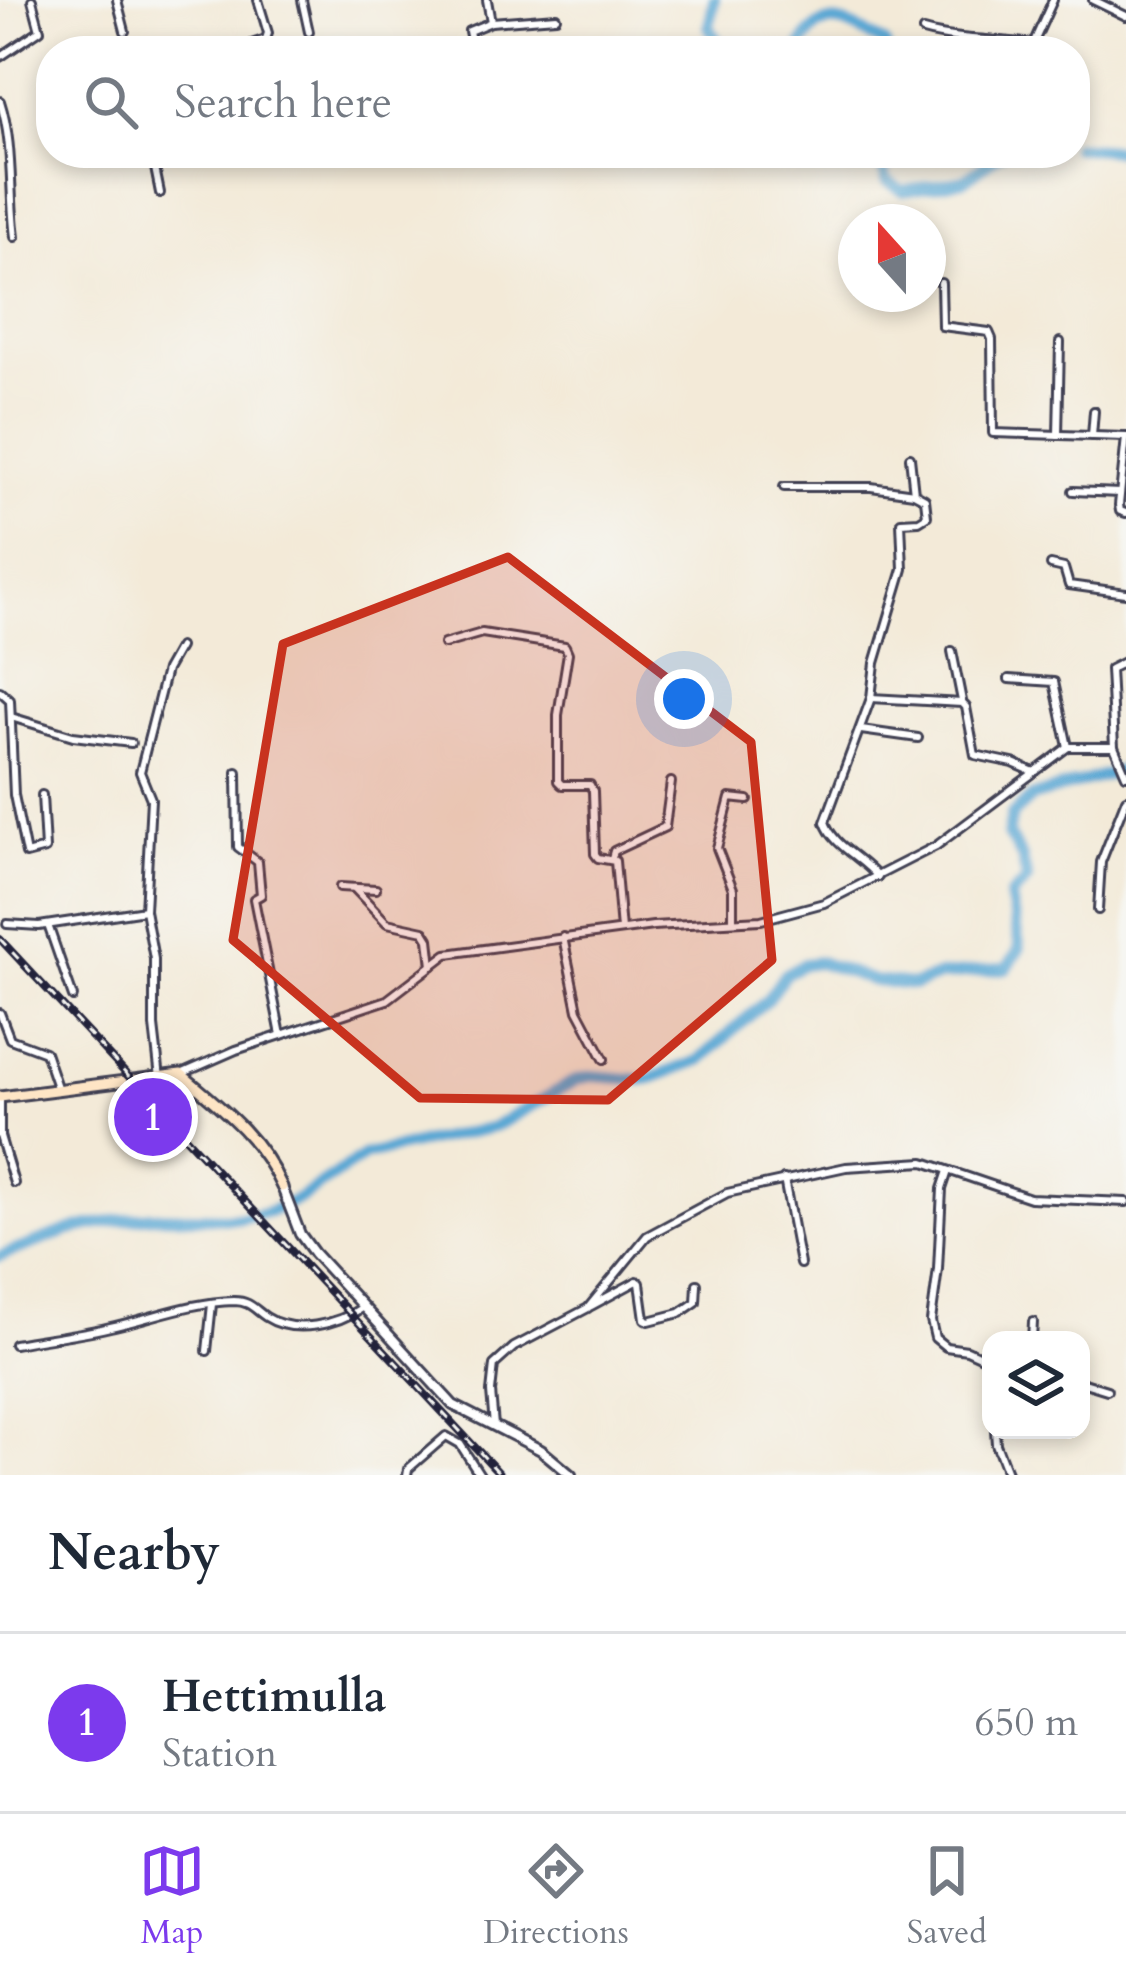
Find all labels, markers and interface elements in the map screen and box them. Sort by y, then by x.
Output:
search box [36,36,1090,168]
icon: search [78,69,144,135]
text: Search here [174,72,392,133]
north arrow [838,204,946,312]
your location [654,669,714,729]
pin: 1 [114,1072,192,1162]
map controls [982,1331,1090,1439]
button: layers [982,1331,1090,1439]
text: Nearby [48,1518,220,1588]
text: Hettimulla [162,1666,386,1727]
text: 1 [77,1696,97,1749]
text: 650 m [975,1696,1078,1749]
text: Station [162,1727,277,1780]
tab: Map [139,1838,205,1955]
tab: Directions [483,1838,629,1955]
tab: Saved [907,1838,987,1955]

